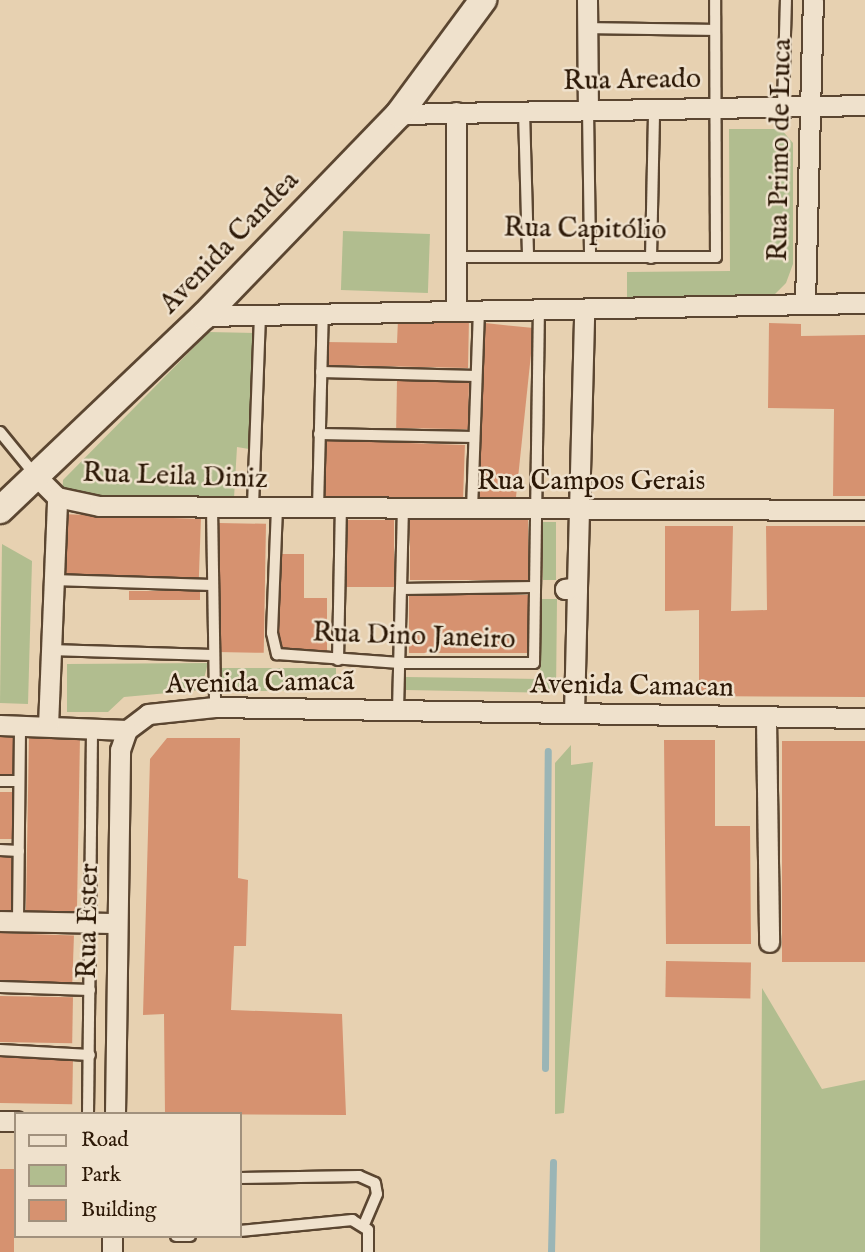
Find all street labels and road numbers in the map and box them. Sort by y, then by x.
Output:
street label: Rua Primo de Luca [762,38,800,262]
street label: Rua Areado [563,63,701,99]
street label: Avenida Candea [153,165,307,321]
street label: Rua Capitólio [503,212,667,248]
street label: Rua Leila Diniz [82,457,268,497]
street label: Rua Campos Gerais [477,465,705,499]
street label: Rua Dino Janeiro [312,617,516,657]
street label: Avenida Camacã [165,666,355,702]
street label: Avenida Camacan [530,668,734,706]
street label: Rua Ester [71,863,107,979]

